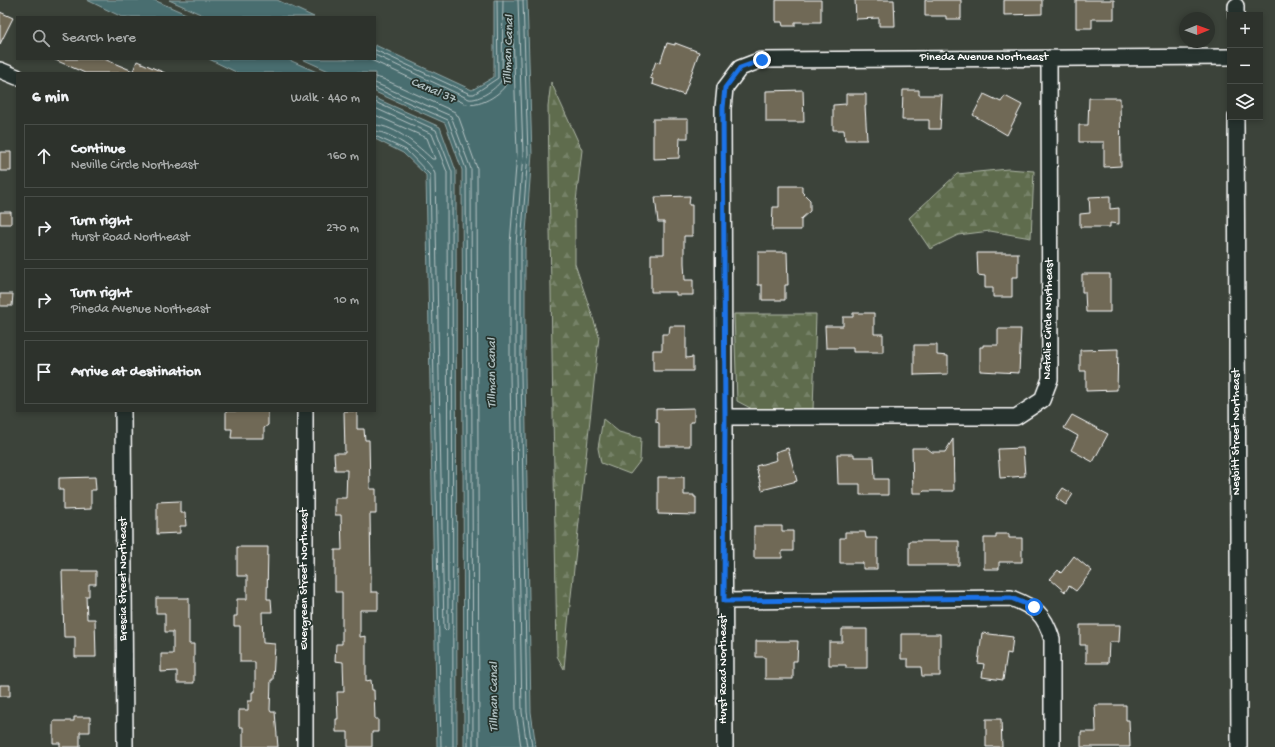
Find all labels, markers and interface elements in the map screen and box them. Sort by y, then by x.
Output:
north arrow [1179,12,1215,48]
map controls [1227,12,1263,120]
button: + [1227,12,1263,48]
water label: Tillman Canal [500,14,518,85]
search box [16,16,376,60]
icon: search [30,27,52,49]
text: Search here [62,29,136,47]
button: − [1227,48,1263,84]
route end [753,51,771,69]
street label: Pineda Avenue Northeast [919,51,1049,65]
water label: Canal 37 [408,75,459,108]
button: layers [1227,84,1263,120]
text: 6 min [32,88,68,108]
text: Walk · 440 m [291,91,360,106]
text: Continue [71,140,125,158]
icon: ahead [33,145,55,167]
text: 160 m [327,149,359,164]
text: Neville Circle Northeast [71,158,198,173]
text: Turn right [71,212,131,230]
icon: right [33,217,55,239]
text: 270 m [326,221,359,236]
text: Hurst Road Northeast [71,230,190,245]
street label: Natalie Circle Northeast [1041,257,1057,380]
text: Turn right [71,284,131,302]
icon: right [33,289,55,311]
text: 10 m [334,293,359,308]
text: Pineda Avenue Northeast [71,302,210,317]
water label: Tillman Canal [485,337,500,408]
icon: arrive [33,361,55,383]
text: Arrive at destination [71,363,201,381]
street label: Nesbitt Street Northeast [1230,368,1244,495]
street label: Evergreen Street Northeast [298,507,312,650]
street label: Brescia Street Northeast [117,516,131,642]
route start [1025,598,1043,616]
street label: Hurst Road Northeast [717,613,731,724]
water label: Tillman Canal [487,661,502,732]

